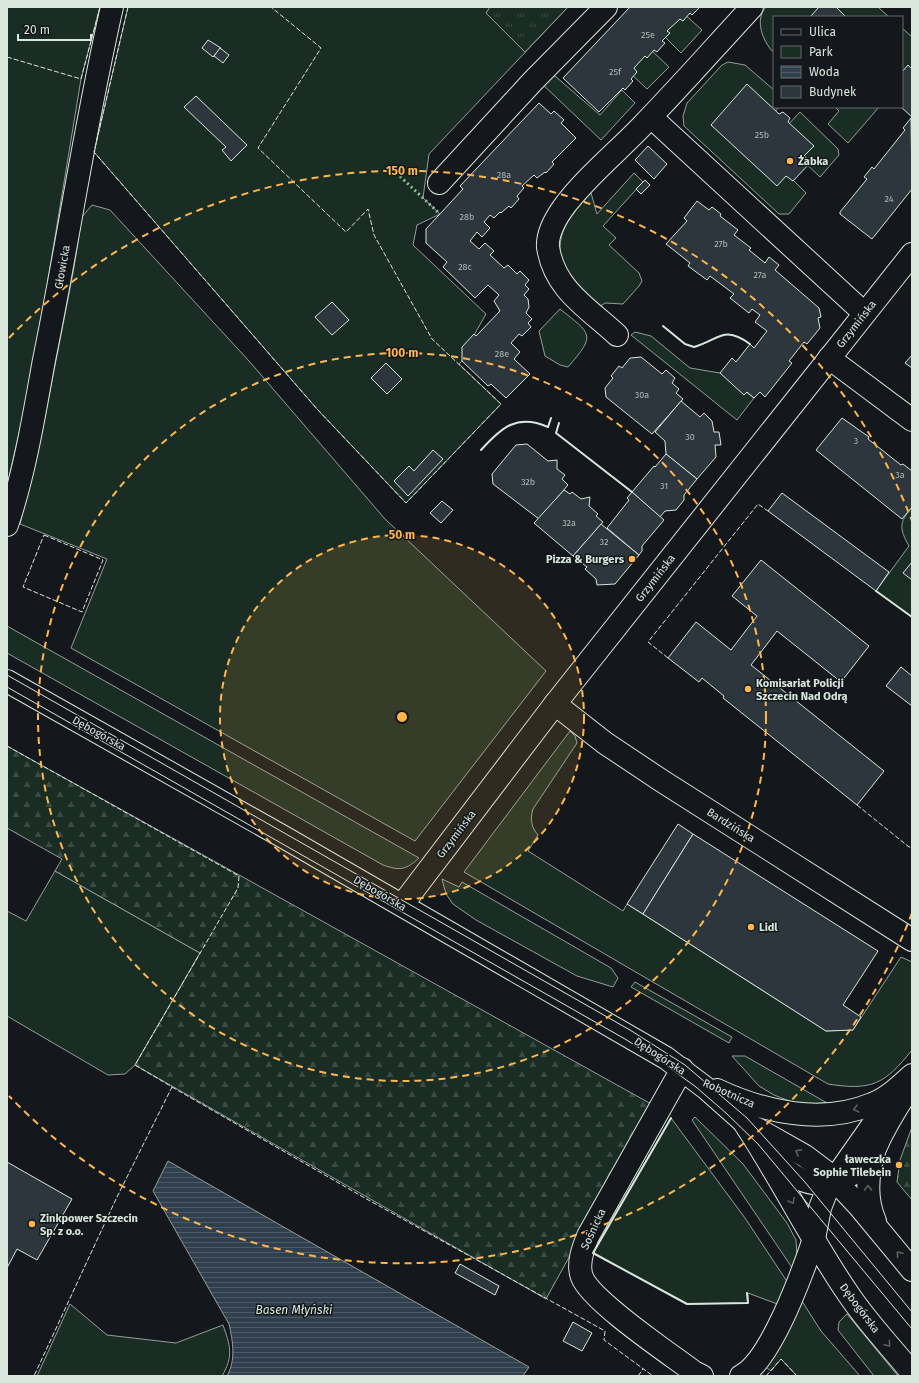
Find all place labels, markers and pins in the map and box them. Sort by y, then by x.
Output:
place label: Żabka [798,155,828,168]
marker: Żabka [785,156,795,166]
place label: Pizza & Burgers [546,553,625,566]
marker: Pizza & Burgers [627,554,637,564]
place label: Komisariat Policji Szczecin Nad Odrą [756,677,848,704]
marker: Komisariat Policji Szczecin Nad Odrą [743,684,753,694]
centre of rings [395,710,409,724]
place label: Lidl [759,921,778,934]
marker: Lidl [746,922,756,932]
place label: ławeczka Sophie Tilebein [813,1153,891,1179]
marker: ławeczka Sophie Tilebein [894,1160,904,1170]
place label: Zinkpower Szczecin Sp. z o.o. [40,1212,138,1238]
marker: Zinkpower Szczecin Sp. z o.o. [27,1219,37,1229]

